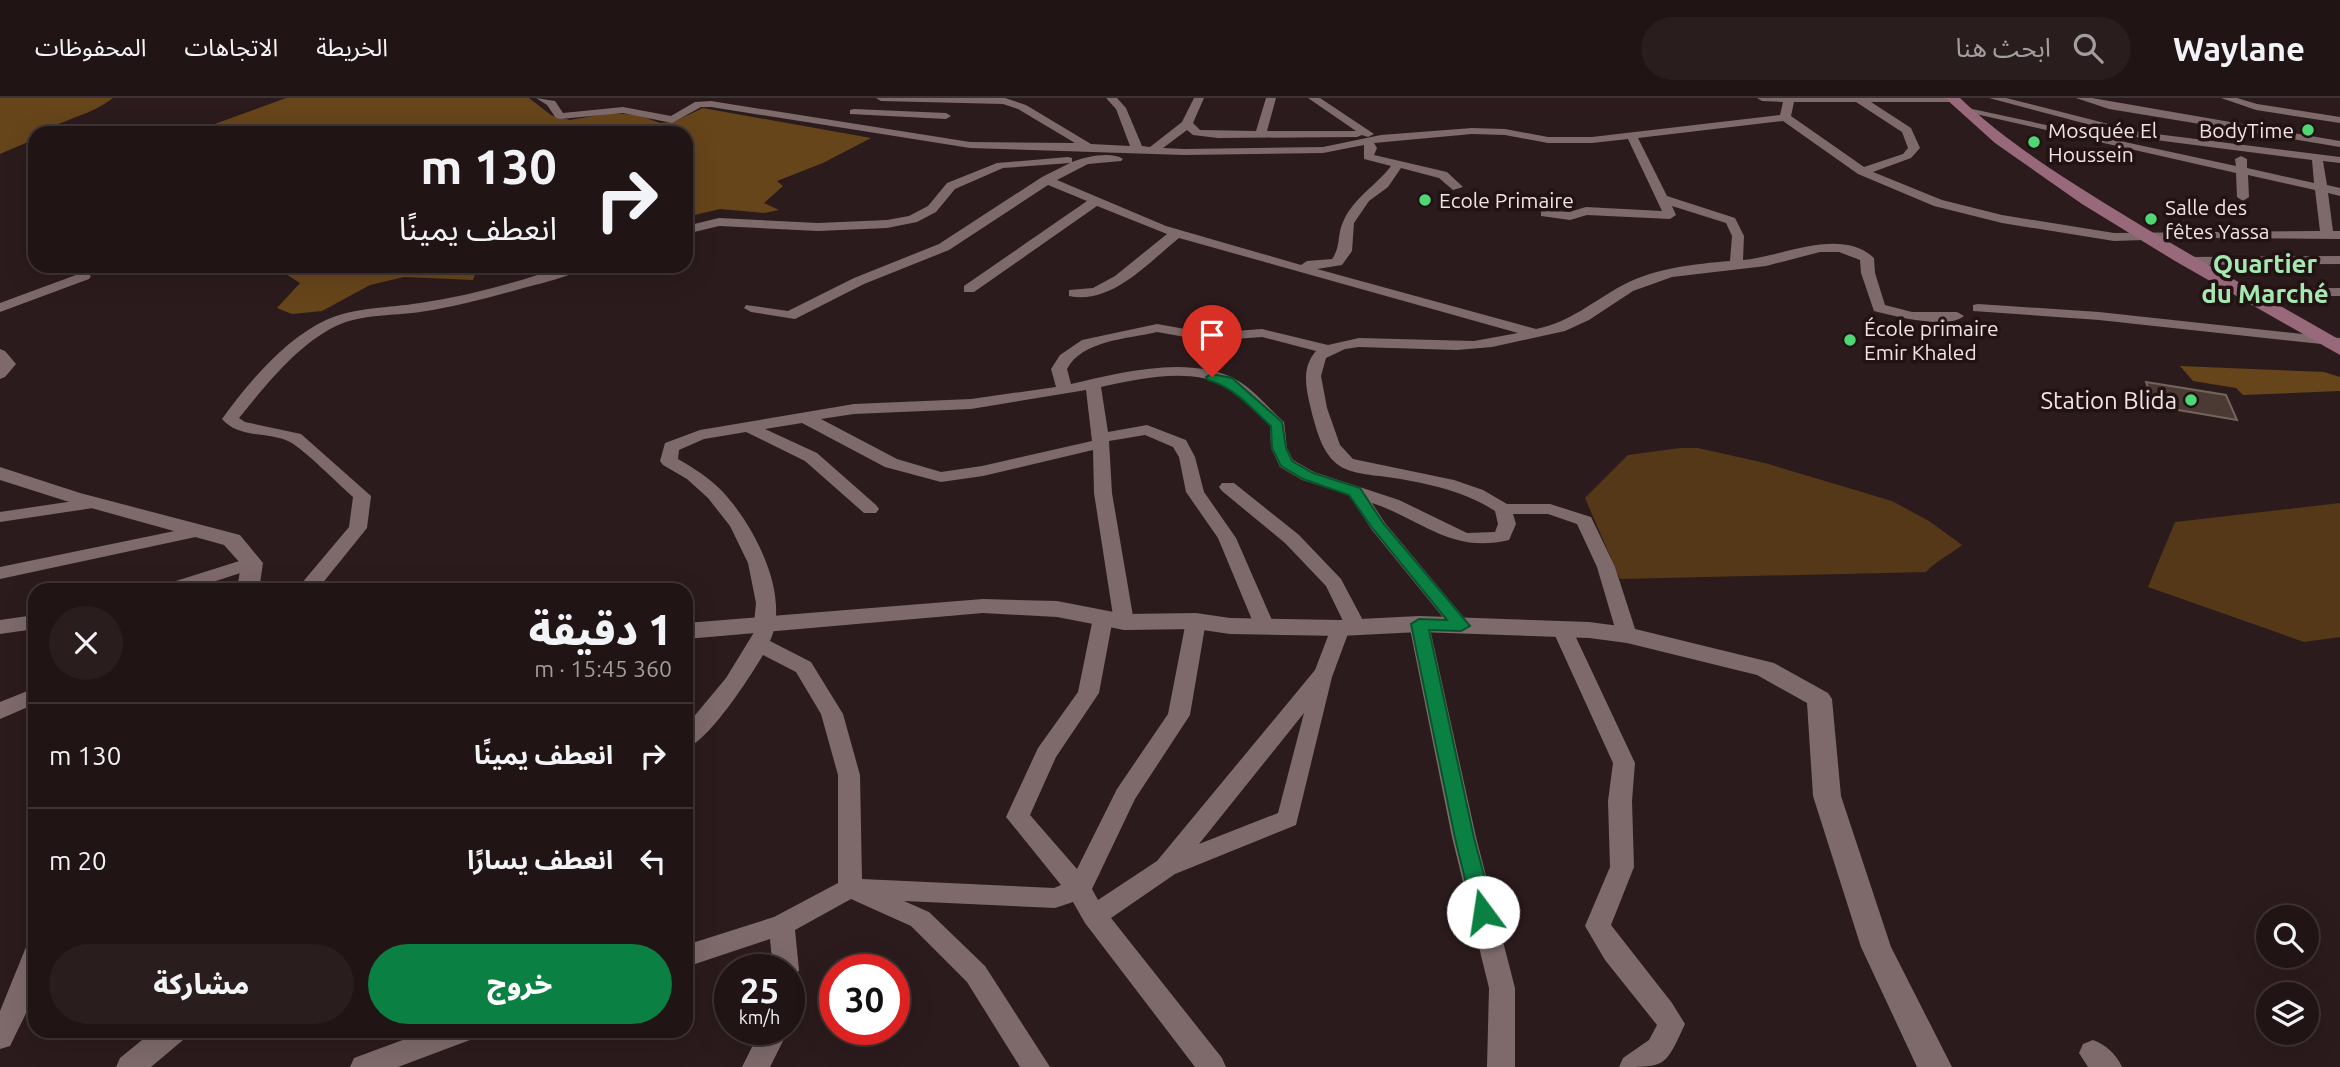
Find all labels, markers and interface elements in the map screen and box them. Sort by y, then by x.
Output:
search box [1641,17,2131,80]
icon: search [2069,29,2107,67]
text: Waylane [2173,30,2305,67]
text: ابحث هنا [1956,33,2051,62]
text: المحفوظات [35,34,146,61]
text: الاتجاهات [184,34,278,61]
text: الخريطة [316,34,388,61]
place label: Mosquée El Houssein [2048,118,2157,166]
place label: BodyTime [2199,118,2294,142]
marker: BodyTime [2300,122,2316,138]
marker: Mosquée El Houssein [2026,134,2042,150]
text: 130 m [420,138,557,193]
icon: right [581,154,672,245]
place label: Ecole Primaire [1439,188,1574,212]
marker: Ecole Primaire [1417,192,1433,208]
place label: Salle des fêtes Yassa [2165,195,2270,243]
text: انعطف يمينًا [399,210,557,246]
marker: Salle des fêtes Yassa [2143,211,2159,227]
district label: Quartier du Marché [2201,249,2329,308]
pin [1182,305,1242,377]
icon: arrive [1193,316,1231,354]
place label: École primaire Emir Khaled [1864,316,1999,364]
marker: École primaire Emir Khaled [1842,332,1858,348]
place label: Station Blida [2040,387,2177,414]
marker: Station Blida [2183,392,2199,408]
button: close [49,606,123,680]
text: 1 دقيقة [529,606,672,653]
text: 360 m · 15:45 [534,656,672,681]
icon: right [634,737,672,775]
text: انعطف يمينًا [474,740,613,769]
text: 130 m [49,741,121,770]
icon: left [634,842,672,880]
text: انعطف يسارًا [467,845,613,874]
text: 20 m [49,846,107,875]
position arrow [1446,875,1520,949]
map controls [2256,905,2319,1045]
button: search [2256,905,2319,968]
button: مشاركة [49,944,354,1024]
button: خروج [368,944,672,1024]
speed limit sign: 30 [819,954,910,1045]
text: 25 [740,970,779,1010]
button: layers [2256,982,2319,1045]
text: km/h [739,1007,780,1027]

